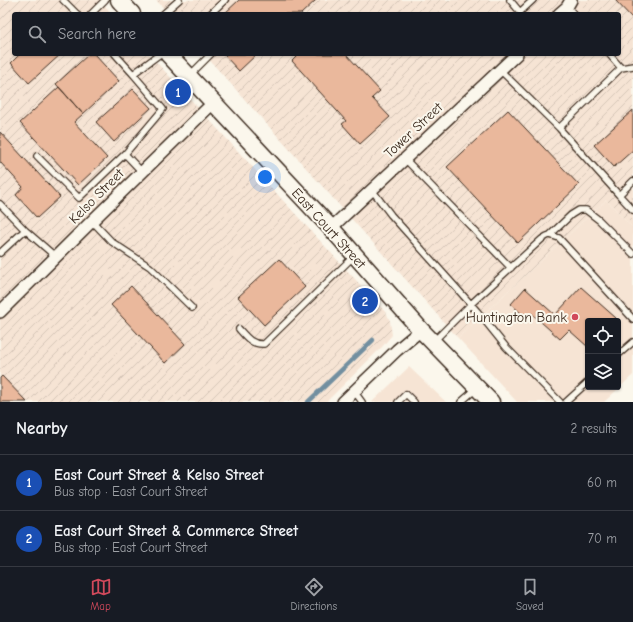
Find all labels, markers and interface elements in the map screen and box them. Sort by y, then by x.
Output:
search box [12,12,621,56]
icon: search [26,23,48,45]
text: Search here [58,25,136,43]
pin: 1 [165,77,191,107]
street label: Tower Street [381,98,447,162]
street label: Kelso Street [65,165,128,227]
your location [255,167,275,187]
street label: East Court Street [288,185,370,273]
pin: 2 [352,286,378,316]
place label: Huntington Bank [466,309,567,326]
marker: Huntington Bank [570,312,580,322]
map controls [585,318,621,390]
button: locate [585,318,621,354]
button: layers [585,354,621,390]
text: Nearby [16,419,67,438]
text: 2 results [570,421,617,436]
text: East Court Street & Kelso Street [54,466,264,484]
text: 1 [26,475,32,490]
text: 60 m [587,475,617,490]
text: Bus stop · East Court Street [54,484,207,499]
text: East Court Street & Commerce Street [54,522,298,540]
text: 2 [26,531,32,546]
text: 70 m [588,531,617,546]
text: Bus stop · East Court Street [54,540,207,555]
tab: Map [90,576,112,613]
tab: Directions [291,576,337,613]
tab: Saved [516,576,543,613]

